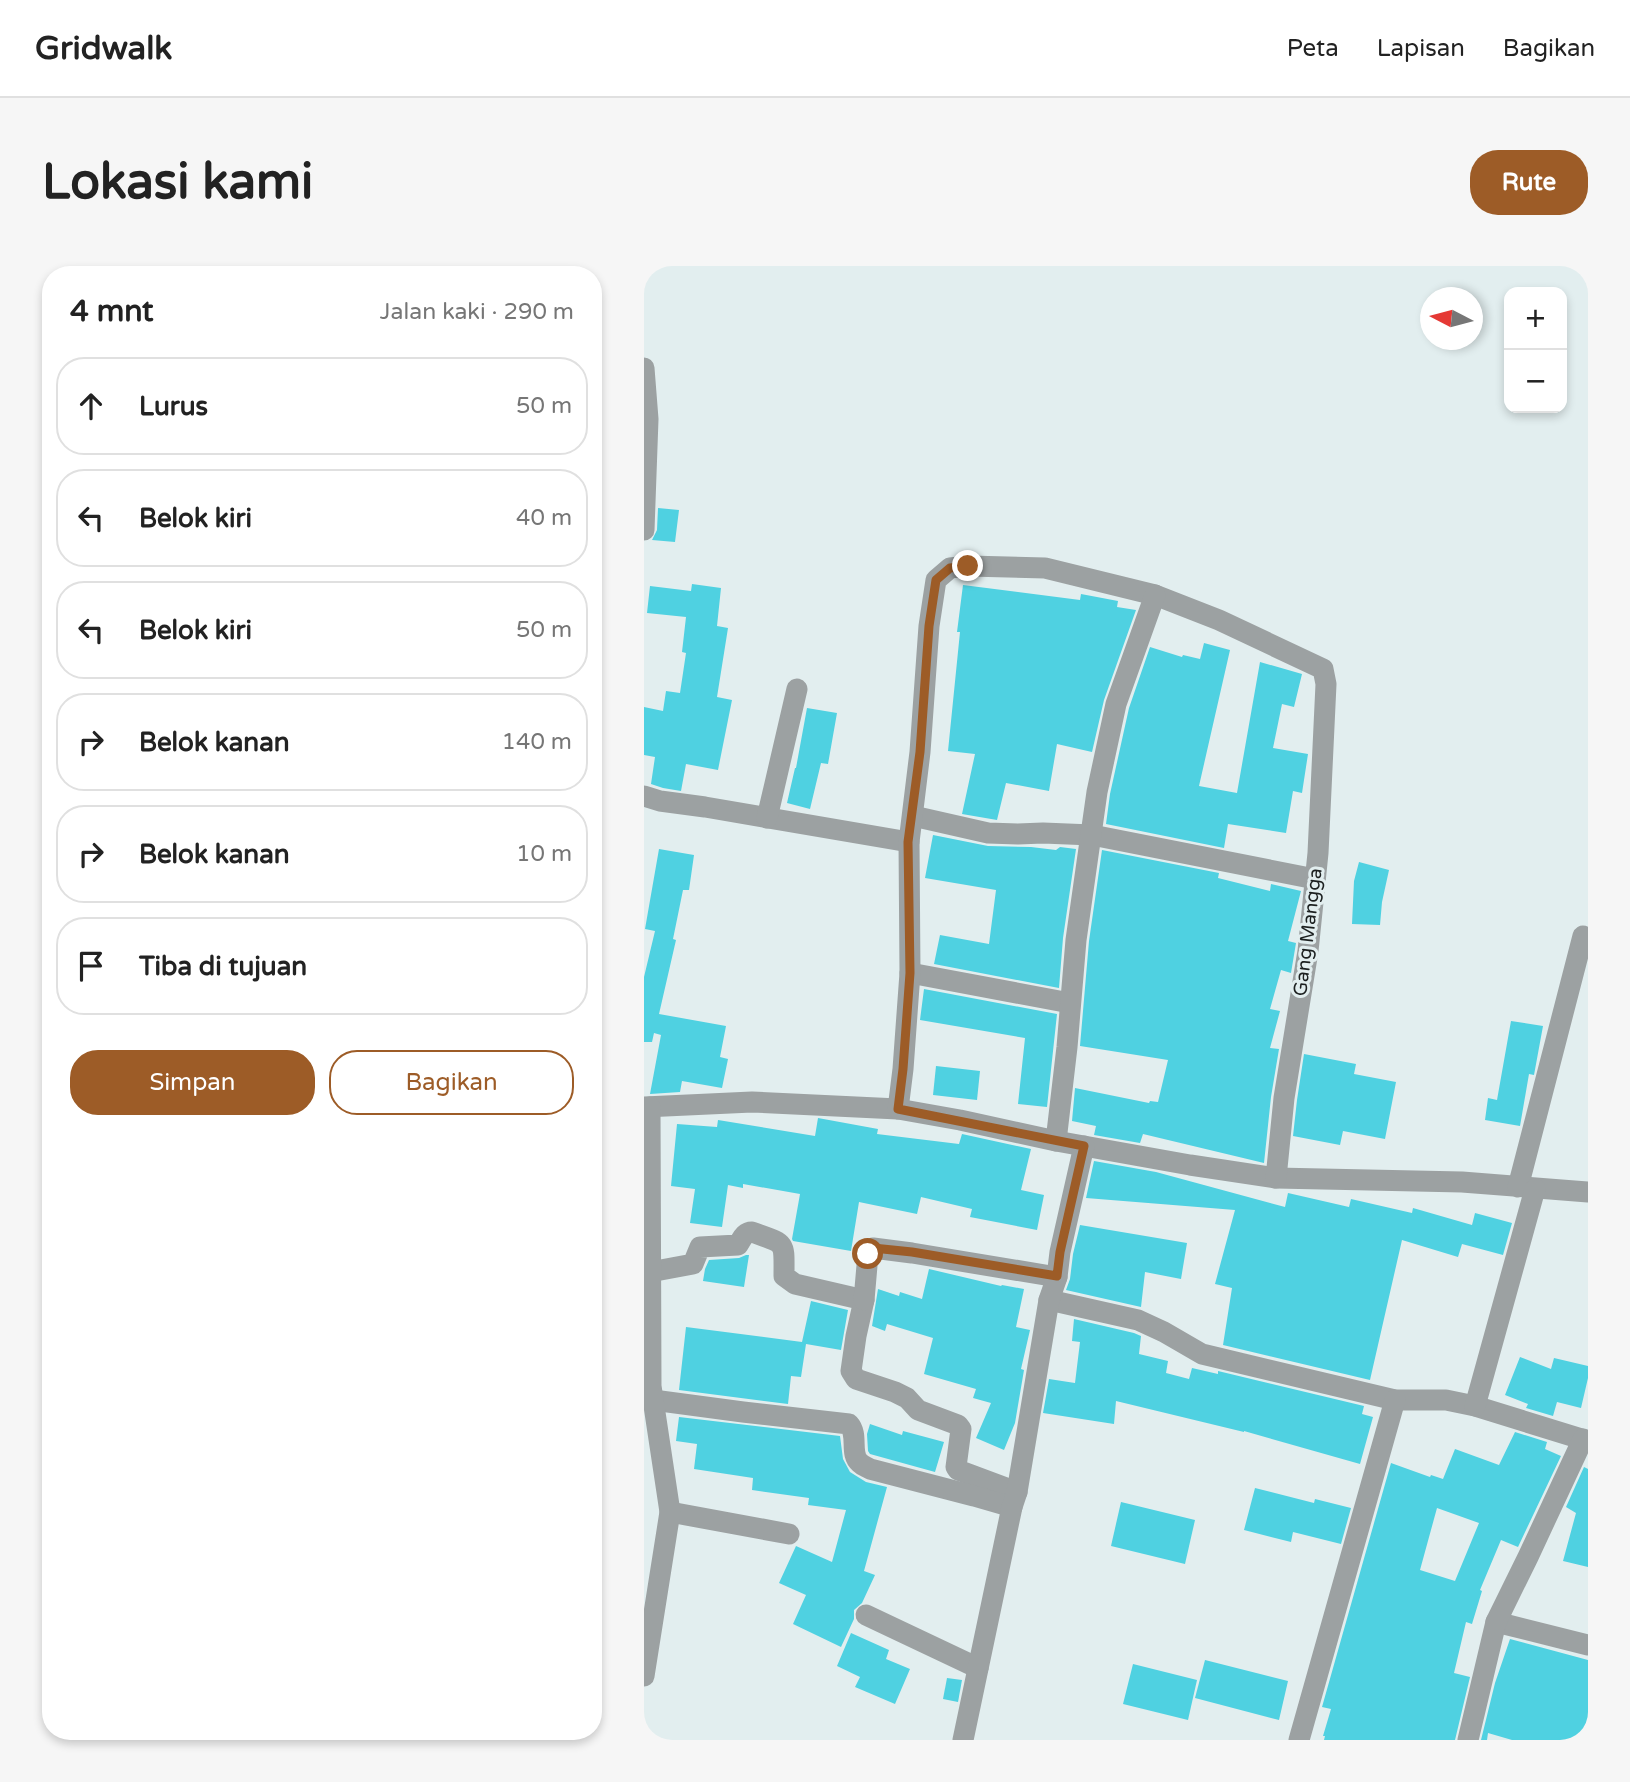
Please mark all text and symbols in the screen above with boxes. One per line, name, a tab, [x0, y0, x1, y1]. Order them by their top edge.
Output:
text: Gridwalk	[35, 29, 172, 68]
text: Peta	[1287, 34, 1339, 63]
text: Lapisan	[1377, 34, 1465, 63]
text: Bagikan	[1503, 34, 1595, 63]
button: Rute	[1470, 150, 1588, 215]
text: Lokasi kami	[42, 153, 313, 212]
north arrow	[1420, 287, 1483, 350]
map controls	[1504, 287, 1567, 413]
button: +	[1504, 287, 1567, 350]
text: 4 mnt	[70, 293, 154, 330]
text: Jalan kaki · 290 m	[380, 298, 574, 326]
button: −	[1504, 350, 1567, 413]
icon: ahead	[72, 387, 110, 425]
text: Lurus	[139, 391, 208, 422]
text: 50 m	[516, 392, 572, 420]
icon: left	[72, 499, 110, 537]
text: Belok kiri	[139, 503, 252, 534]
text: 40 m	[516, 504, 572, 532]
route end	[952, 550, 983, 581]
icon: left	[72, 611, 110, 649]
text: Belok kiri	[139, 615, 252, 646]
text: 50 m	[516, 616, 572, 644]
icon: right	[72, 723, 110, 761]
text: Belok kanan	[139, 727, 290, 758]
text: 140 m	[502, 728, 572, 756]
icon: right	[72, 835, 110, 873]
text: Belok kanan	[139, 839, 290, 870]
text: 10 m	[516, 840, 572, 868]
street label: Gang Mangga	[1289, 867, 1327, 997]
icon: arrive	[72, 947, 110, 985]
text: Tiba di tujuan	[139, 951, 307, 982]
button: Simpan	[70, 1050, 315, 1115]
button: Bagikan	[329, 1050, 574, 1115]
route start	[852, 1238, 883, 1269]

